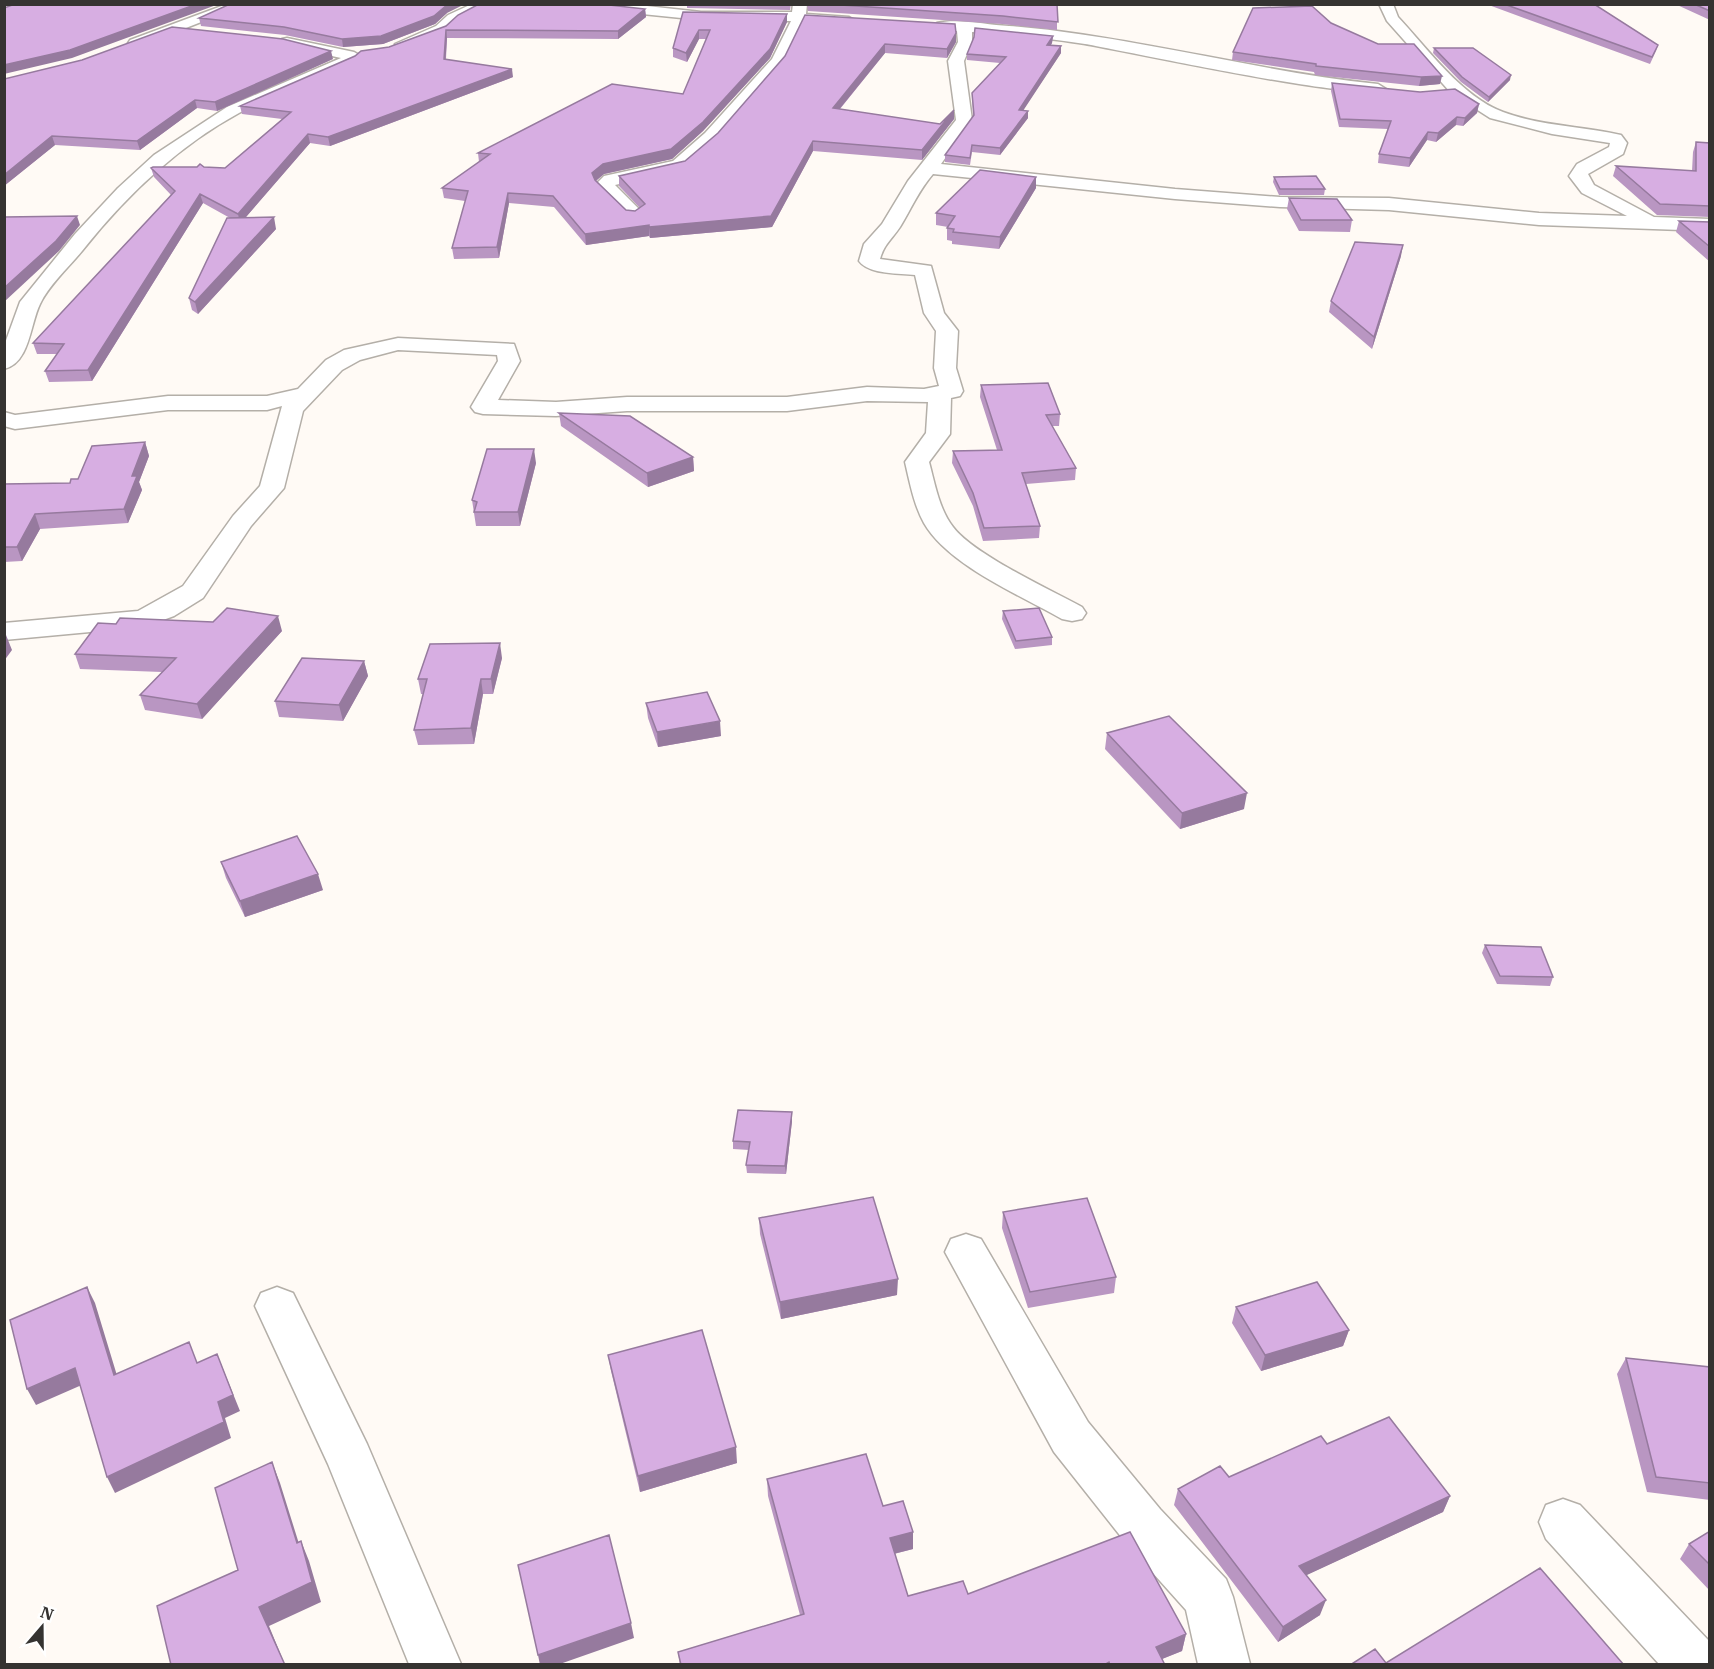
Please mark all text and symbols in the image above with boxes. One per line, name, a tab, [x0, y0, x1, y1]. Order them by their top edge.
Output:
north arrow	[12, 1597, 72, 1657]
text: N	[38, 1601, 56, 1624]

